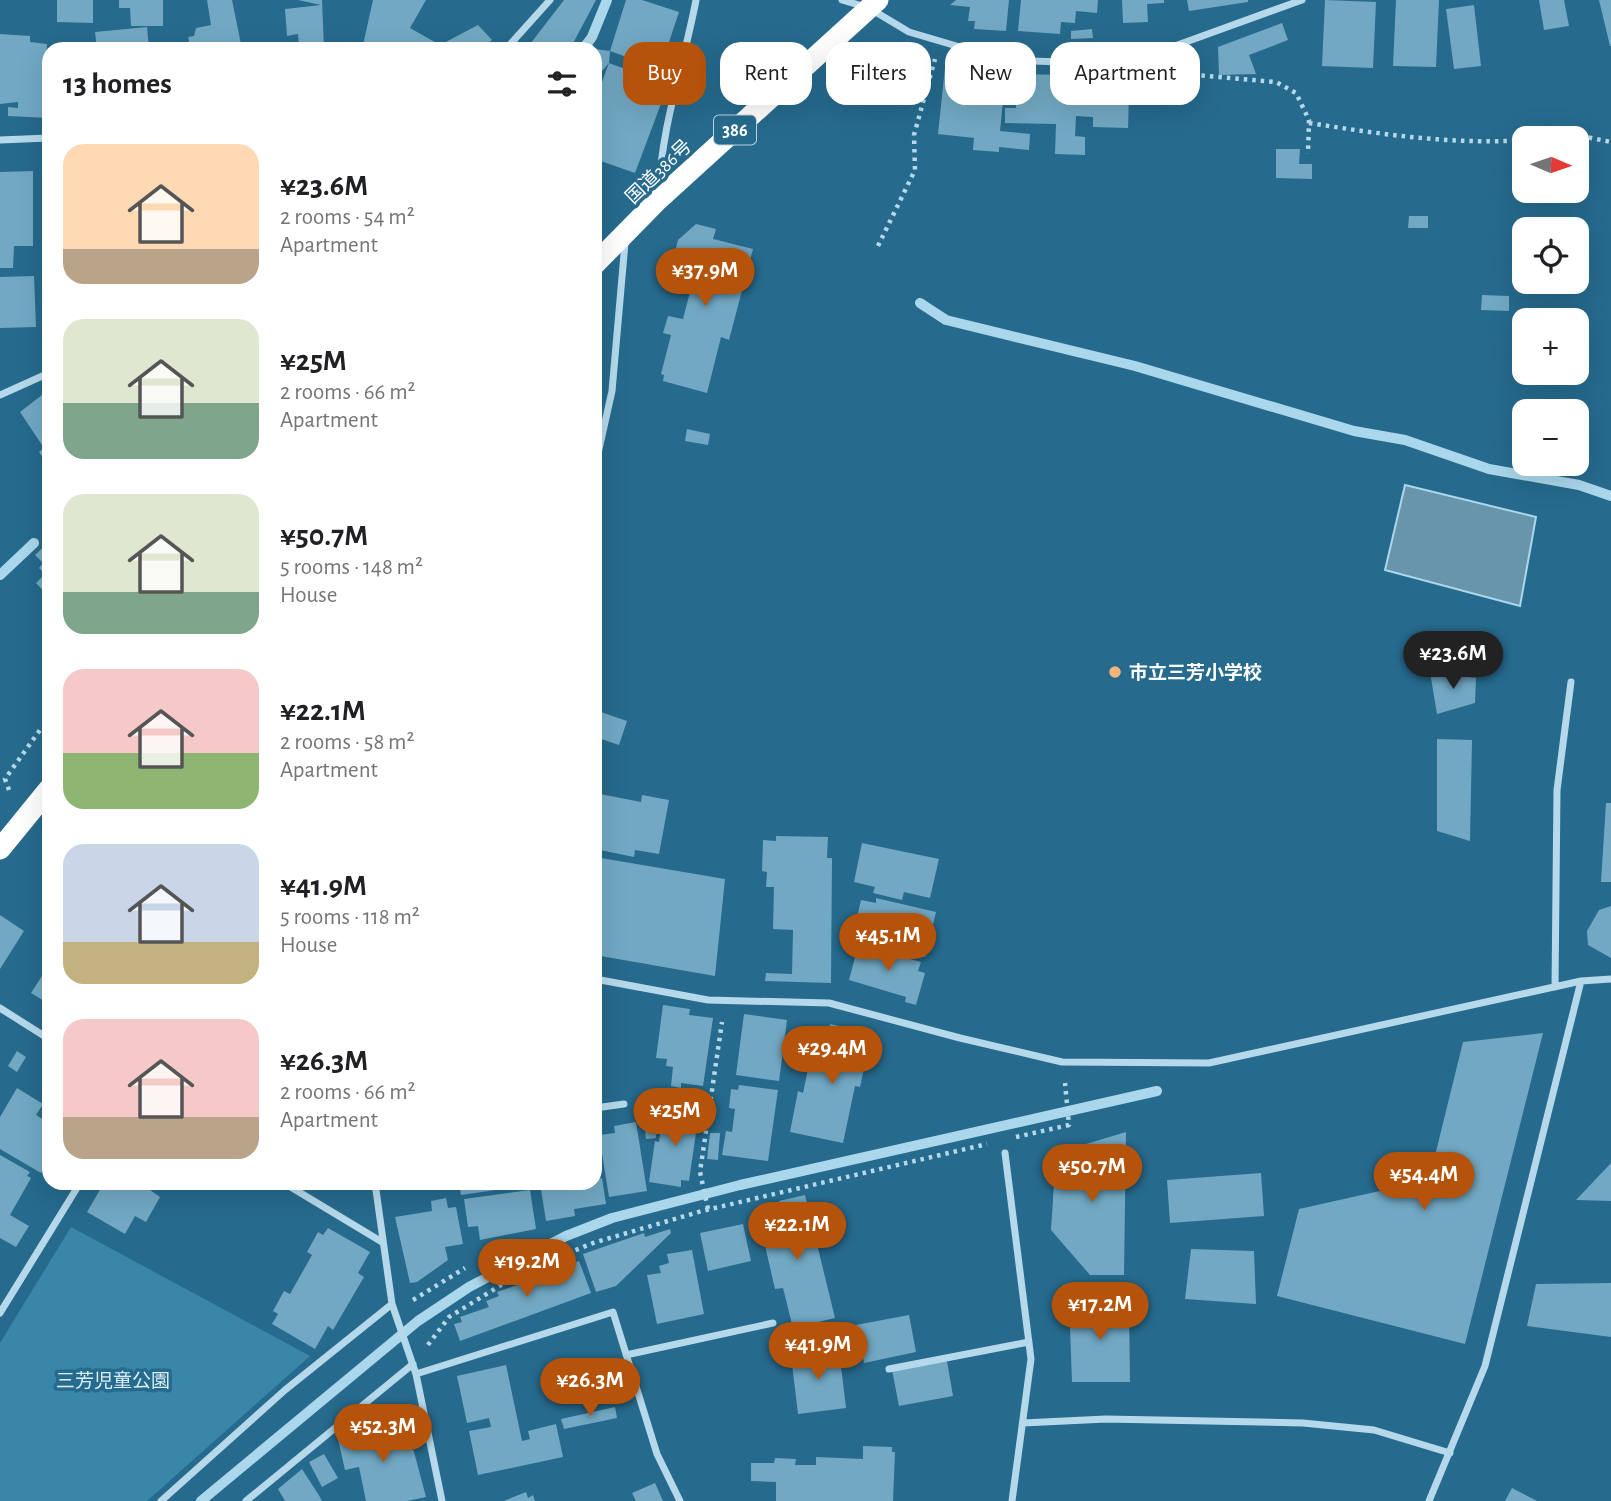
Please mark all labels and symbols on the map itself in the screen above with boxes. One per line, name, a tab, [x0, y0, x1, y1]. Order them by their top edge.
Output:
road number: 386	[714, 116, 756, 145]
north arrow	[1512, 126, 1589, 203]
street label: 国道386号	[622, 136, 695, 208]
pin: ¥37.9M	[648, 248, 762, 308]
pin: ¥23.6M	[1396, 632, 1510, 691]
place label: 市立三芳小学校	[1129, 662, 1262, 683]
marker: 市立三芳小学校	[1107, 664, 1123, 680]
pin: ¥45.1M	[831, 914, 945, 973]
pin: ¥29.4M	[775, 1026, 889, 1086]
pin: ¥25M	[634, 1088, 716, 1148]
pin: ¥50.7M	[1035, 1144, 1149, 1204]
pin: ¥54.4M	[1367, 1152, 1481, 1212]
pin: ¥22.1M	[740, 1202, 854, 1262]
pin: ¥19.2M	[470, 1240, 584, 1299]
pin: ¥17.2M	[1043, 1282, 1157, 1342]
pin: ¥41.9M	[761, 1322, 875, 1382]
pin: ¥26.3M	[533, 1358, 647, 1418]
park label: 三芳児童公園	[56, 1370, 170, 1391]
pin: ¥52.3M	[326, 1404, 440, 1464]

